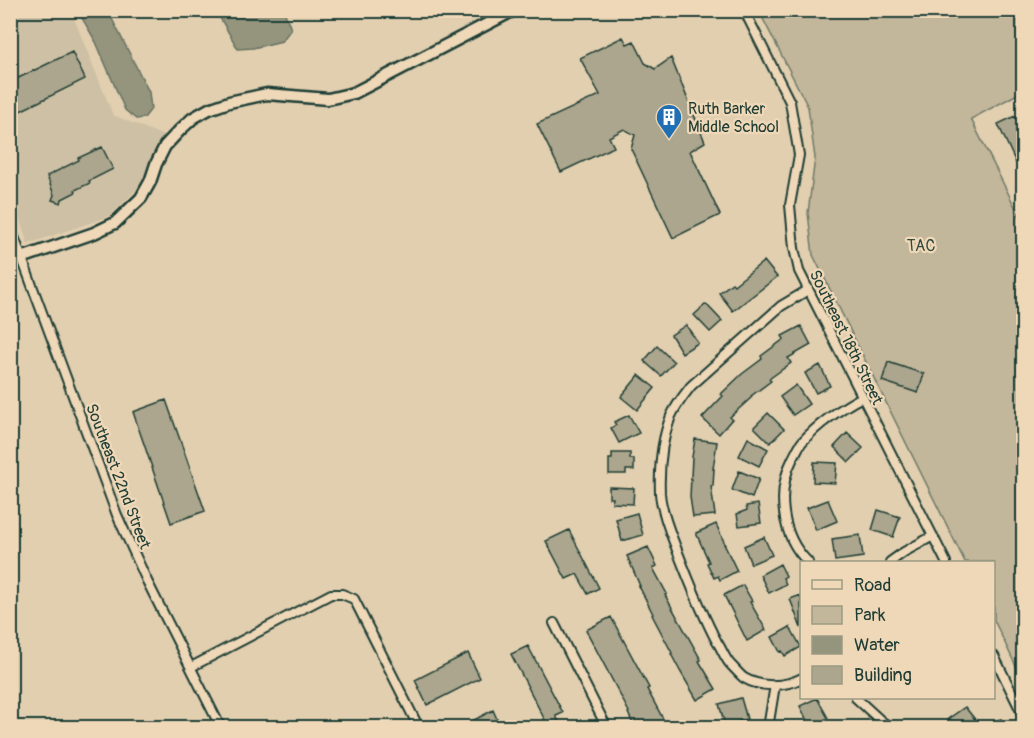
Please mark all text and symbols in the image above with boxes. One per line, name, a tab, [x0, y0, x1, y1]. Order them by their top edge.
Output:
place label: Ruth Barker Middle School	[688, 99, 779, 137]
building icon: Ruth Barker Middle School	[654, 102, 684, 140]
park label: TAC	[907, 236, 935, 256]
street label: Southeast 18th Street	[805, 267, 888, 409]
street label: Southeast 22nd Street	[81, 401, 155, 552]
legend	[800, 561, 995, 699]
text: Road	[854, 574, 891, 597]
text: Park	[854, 604, 886, 627]
text: Water	[854, 634, 900, 657]
text: Building	[854, 664, 912, 687]

